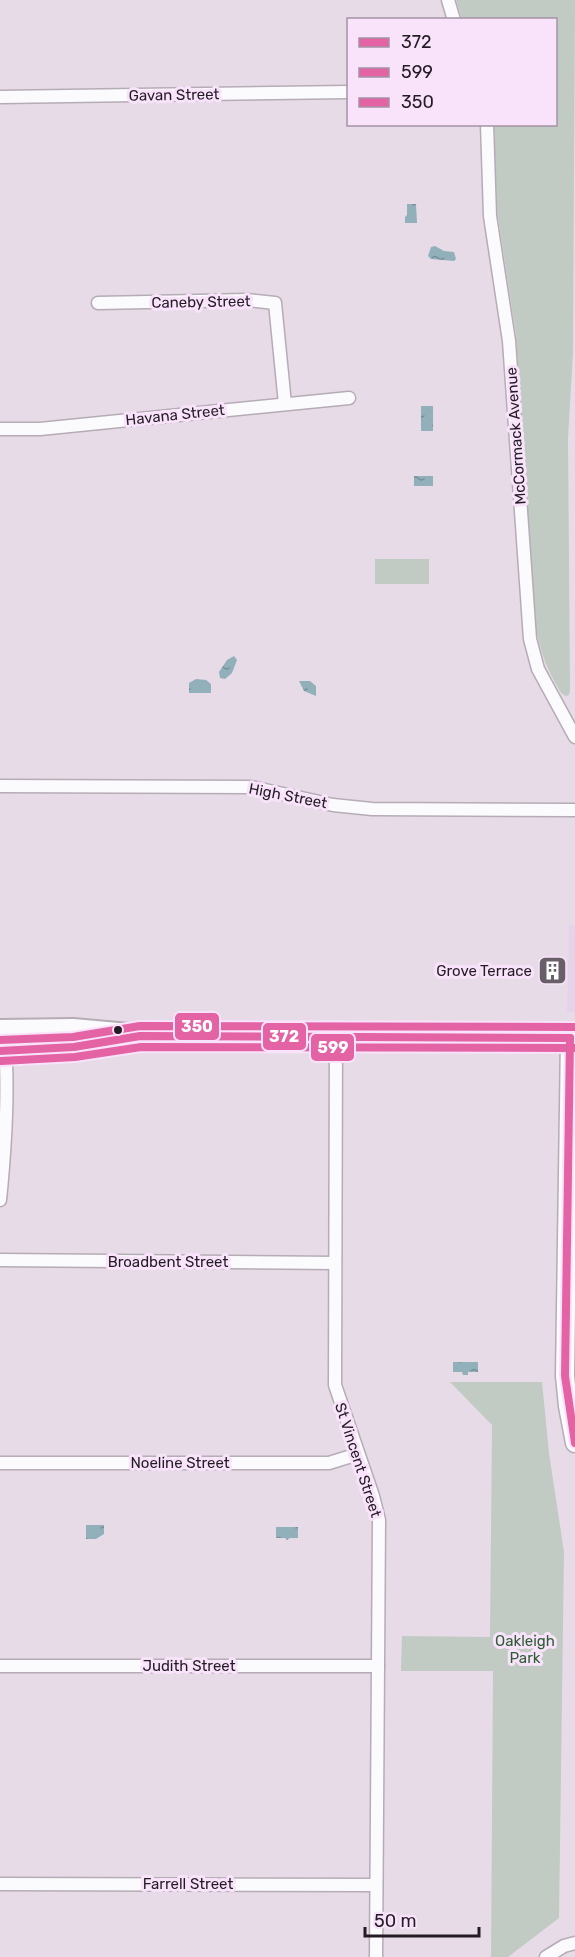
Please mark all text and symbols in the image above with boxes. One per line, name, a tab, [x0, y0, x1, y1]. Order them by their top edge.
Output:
legend	[347, 18, 557, 126]
text: 372	[401, 31, 432, 53]
text: 599	[401, 61, 433, 83]
street label: Gavan Street	[128, 85, 220, 105]
text: 350	[401, 91, 434, 113]
street label: Caneby Street	[151, 292, 251, 312]
street label: McCormack Avenue	[502, 367, 530, 505]
street label: Havana Street	[125, 401, 226, 429]
street label: High Street	[247, 780, 329, 812]
building icon: Grove Terrace	[537, 955, 569, 987]
place label: Grove Terrace	[436, 962, 532, 980]
line badge: 350	[174, 1012, 220, 1041]
text: 350	[181, 1017, 213, 1036]
line badge: 372	[262, 1022, 307, 1051]
unlabelled marker	[112, 1024, 124, 1036]
text: 372	[269, 1027, 299, 1046]
line badge: 599	[310, 1033, 355, 1062]
text: 599	[318, 1038, 348, 1057]
street label: Broadbent Street	[108, 1253, 228, 1271]
street label: St Vincent Street	[331, 1400, 385, 1520]
street label: Noeline Street	[130, 1454, 230, 1472]
park label: Oakleigh Park	[495, 1632, 555, 1667]
street label: Judith Street	[142, 1657, 236, 1675]
street label: Farrell Street	[143, 1875, 233, 1893]
scale bar	[365, 1900, 479, 1938]
text: 50 m	[374, 1910, 417, 1932]

